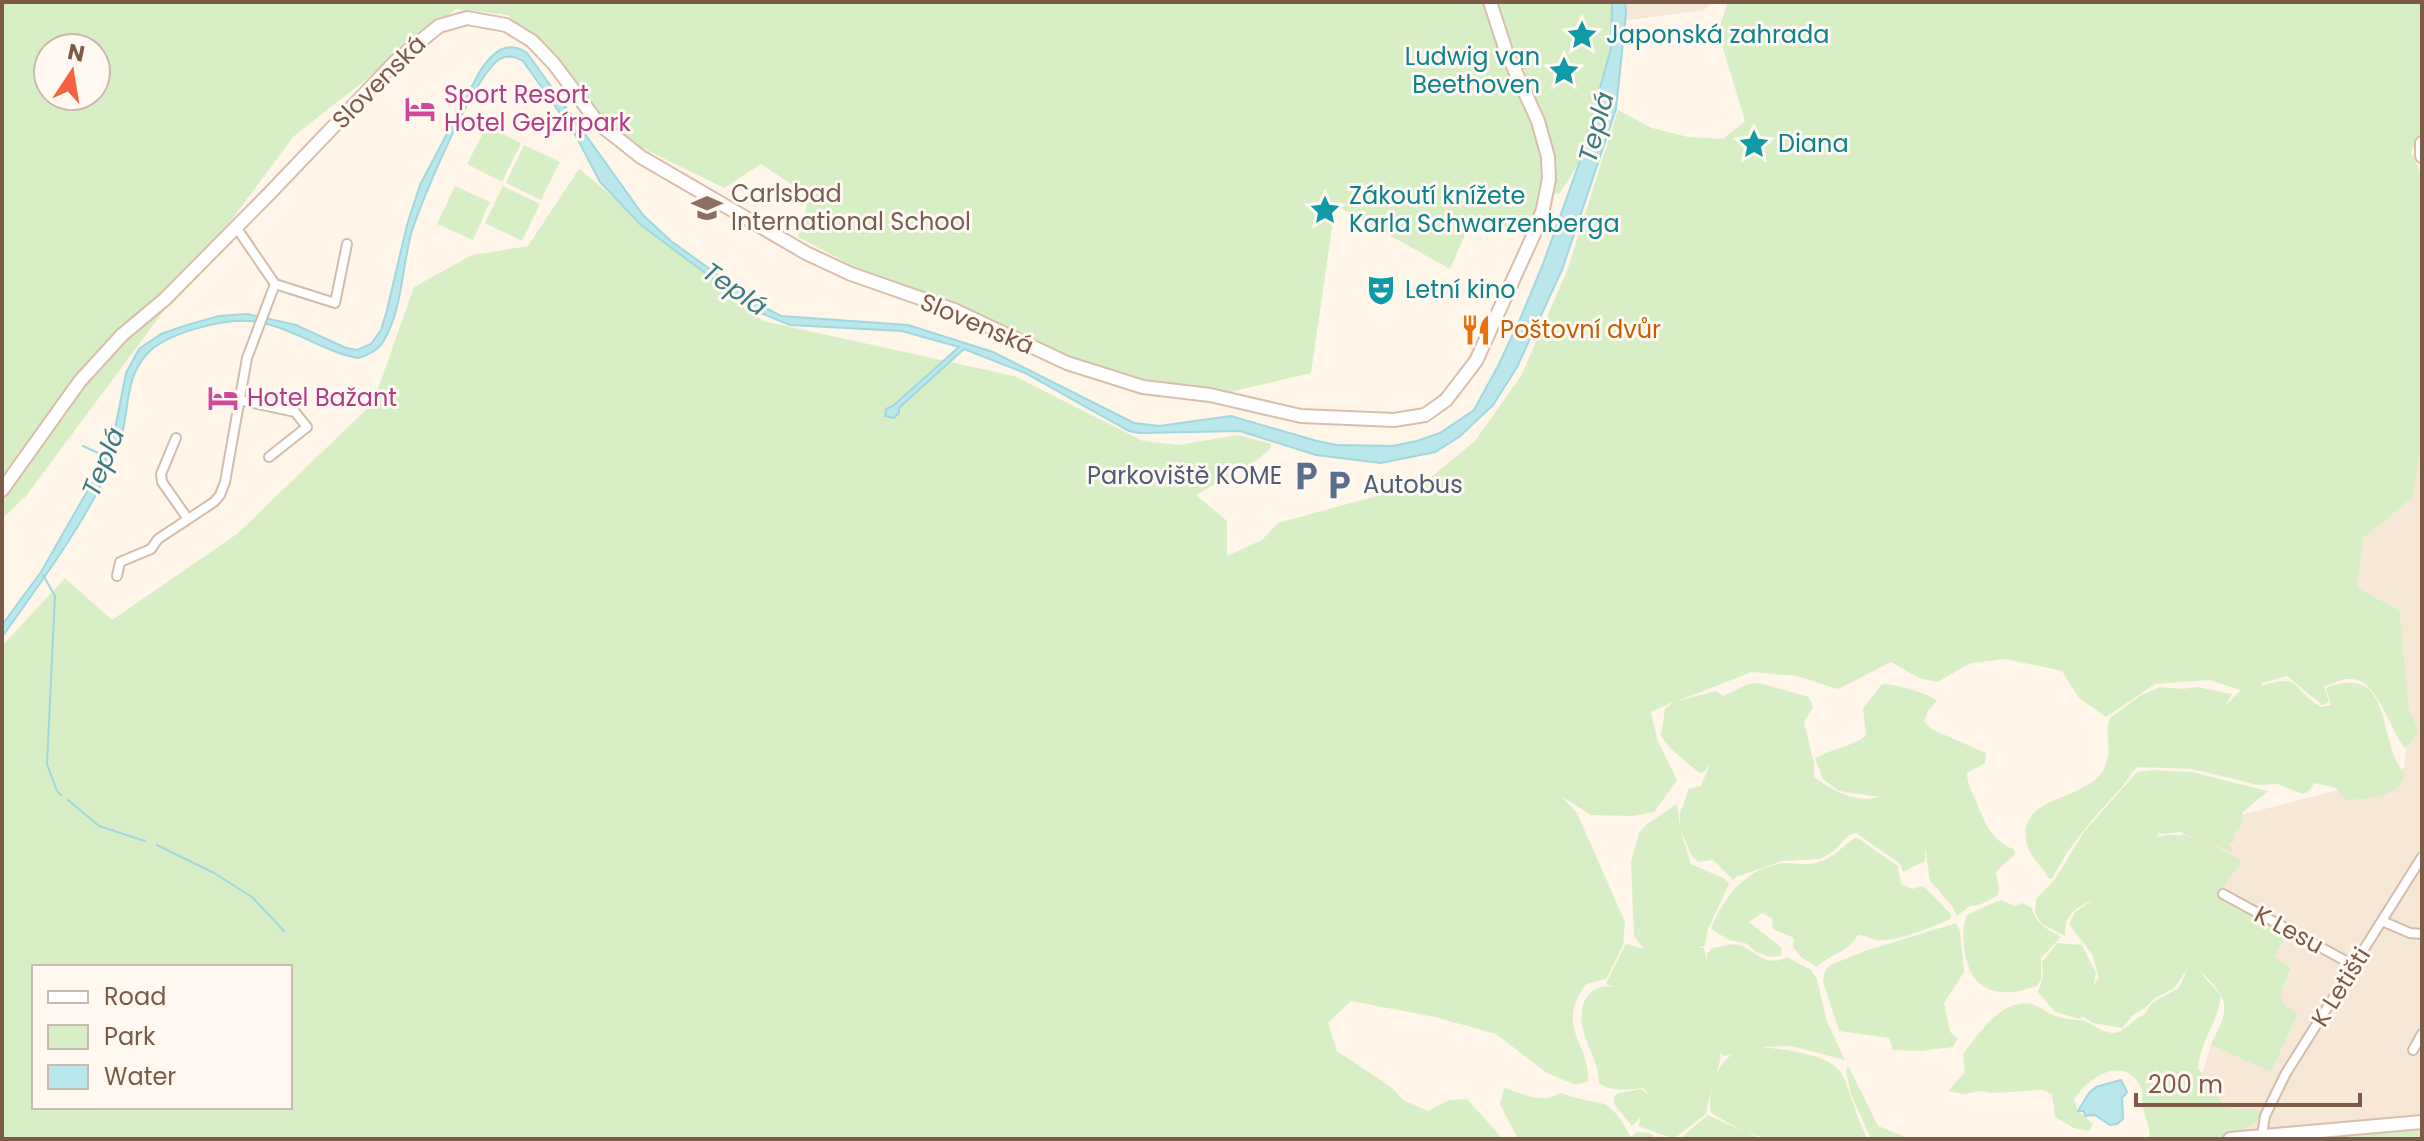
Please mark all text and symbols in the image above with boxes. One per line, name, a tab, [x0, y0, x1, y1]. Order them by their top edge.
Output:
place icon: Japonská zahrada	[1565, 18, 1599, 52]
place label: Japonská zahrada	[1606, 18, 1830, 51]
street label: Slovenská	[324, 27, 433, 136]
north arrow	[32, 32, 112, 112]
text: N	[65, 36, 87, 70]
place label: Ludwig van Beethoven	[1405, 40, 1540, 101]
place icon: Ludwig van Beethoven	[1547, 54, 1581, 88]
place label: Sport Resort Hotel Gejzírpark	[444, 78, 632, 139]
water label: Teplá	[1569, 88, 1623, 166]
hotel icon: Sport Resort Hotel Gejzírpark	[403, 92, 437, 126]
place icon: Diana	[1737, 127, 1771, 161]
place label: Diana	[1778, 127, 1849, 160]
place label: Carlsbad International School	[731, 177, 971, 238]
place label: Zákoutí knížete Karla Schwarzenberga	[1349, 179, 1620, 240]
school or university icon: Carlsbad International School	[690, 191, 724, 225]
place icon: Zákoutí knížete Karla Schwarzenberga	[1308, 193, 1342, 227]
water label: Teplá	[695, 254, 775, 324]
theatre icon: Letní kino	[1364, 273, 1398, 307]
place label: Letní kino	[1405, 273, 1516, 306]
street label: Slovenská	[915, 285, 1039, 362]
restaurant icon: Poštovní dvůr	[1459, 313, 1493, 347]
place label: Poštovní dvůr	[1500, 313, 1661, 346]
hotel icon: Hotel Bažant	[206, 381, 240, 415]
place label: Hotel Bažant	[247, 381, 397, 414]
water label: Teplá	[73, 422, 133, 502]
place label: Parkoviště KOME	[1087, 459, 1282, 492]
parking icon: Parkoviště KOME	[1289, 459, 1323, 493]
parking icon: Autobus	[1322, 468, 1356, 502]
place label: Autobus	[1363, 468, 1463, 501]
street label: K Lesu	[2249, 898, 2330, 961]
street label: K Letišti	[2303, 941, 2378, 1033]
legend	[32, 965, 292, 1109]
text: Road	[104, 980, 166, 1013]
text: Park	[104, 1020, 156, 1053]
scale bar	[2136, 1057, 2360, 1107]
text: Water	[104, 1060, 176, 1093]
text: 200 m	[2148, 1068, 2223, 1101]

